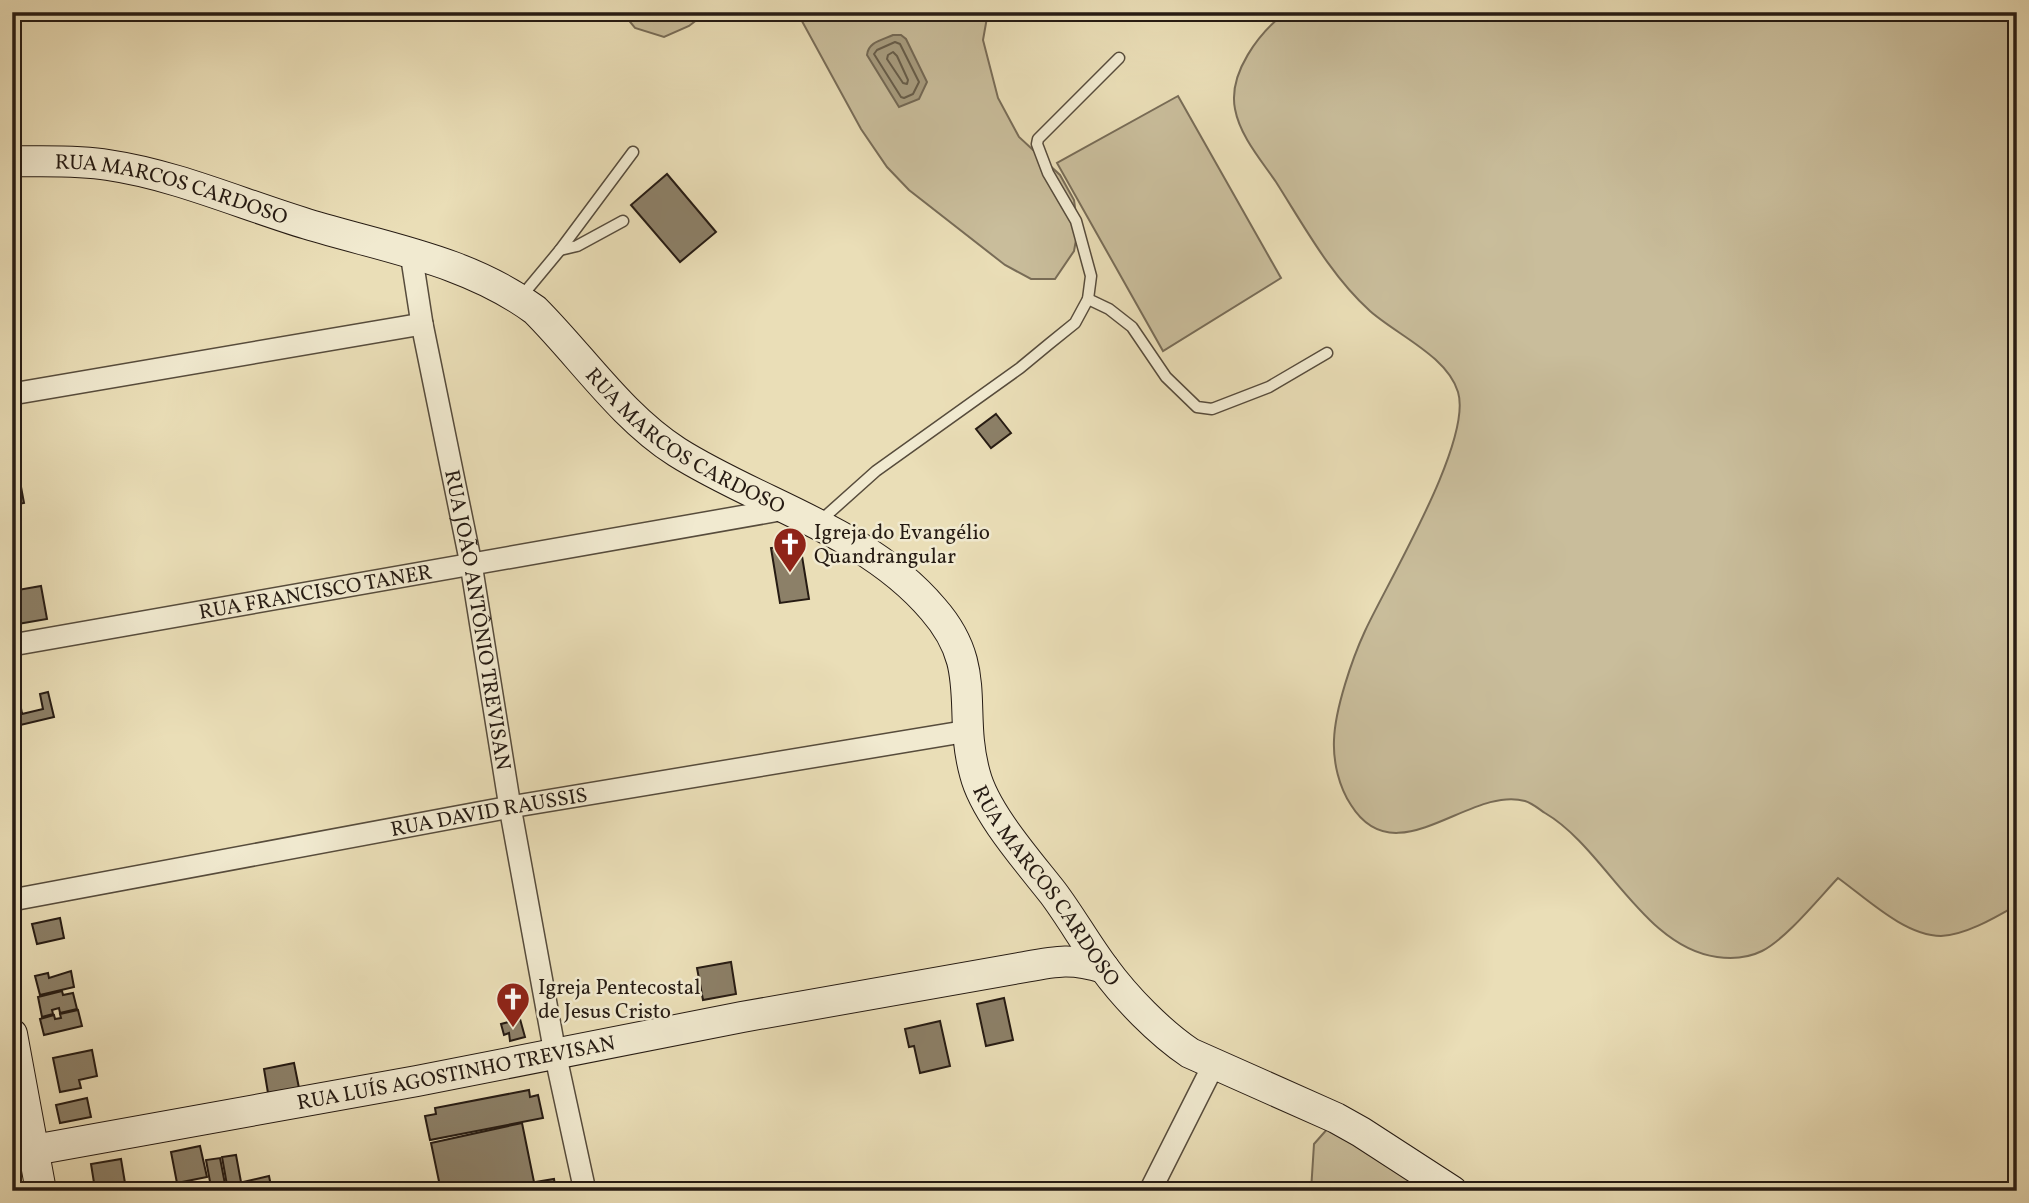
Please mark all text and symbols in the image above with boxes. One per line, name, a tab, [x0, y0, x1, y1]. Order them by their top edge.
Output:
street label: RUA MARCOS CARDOSO	[55, 148, 291, 233]
street label: RUA MARCOS CARDOSO	[578, 362, 789, 522]
street label: RUA JOÃO ANTÔNIO TREVISAN	[436, 467, 517, 772]
place label: Igreja do Evangélio Quandrangular	[814, 519, 990, 572]
church icon: Igreja do Evangélio Quandrangular	[771, 525, 809, 574]
street label: RUA FRANCISCO TANER	[197, 558, 435, 628]
street label: RUA DAVID RAUSSIS	[388, 781, 590, 845]
street label: RUA MARCOS CARDOSO	[964, 781, 1126, 993]
place label: Igreja Pentecostal de Jesus Cristo	[538, 974, 701, 1027]
church icon: Igreja Pentecostal de Jesus Cristo	[494, 980, 532, 1029]
street label: RUA LUÍS AGOSTINHO TREVISAN	[295, 1029, 618, 1118]

